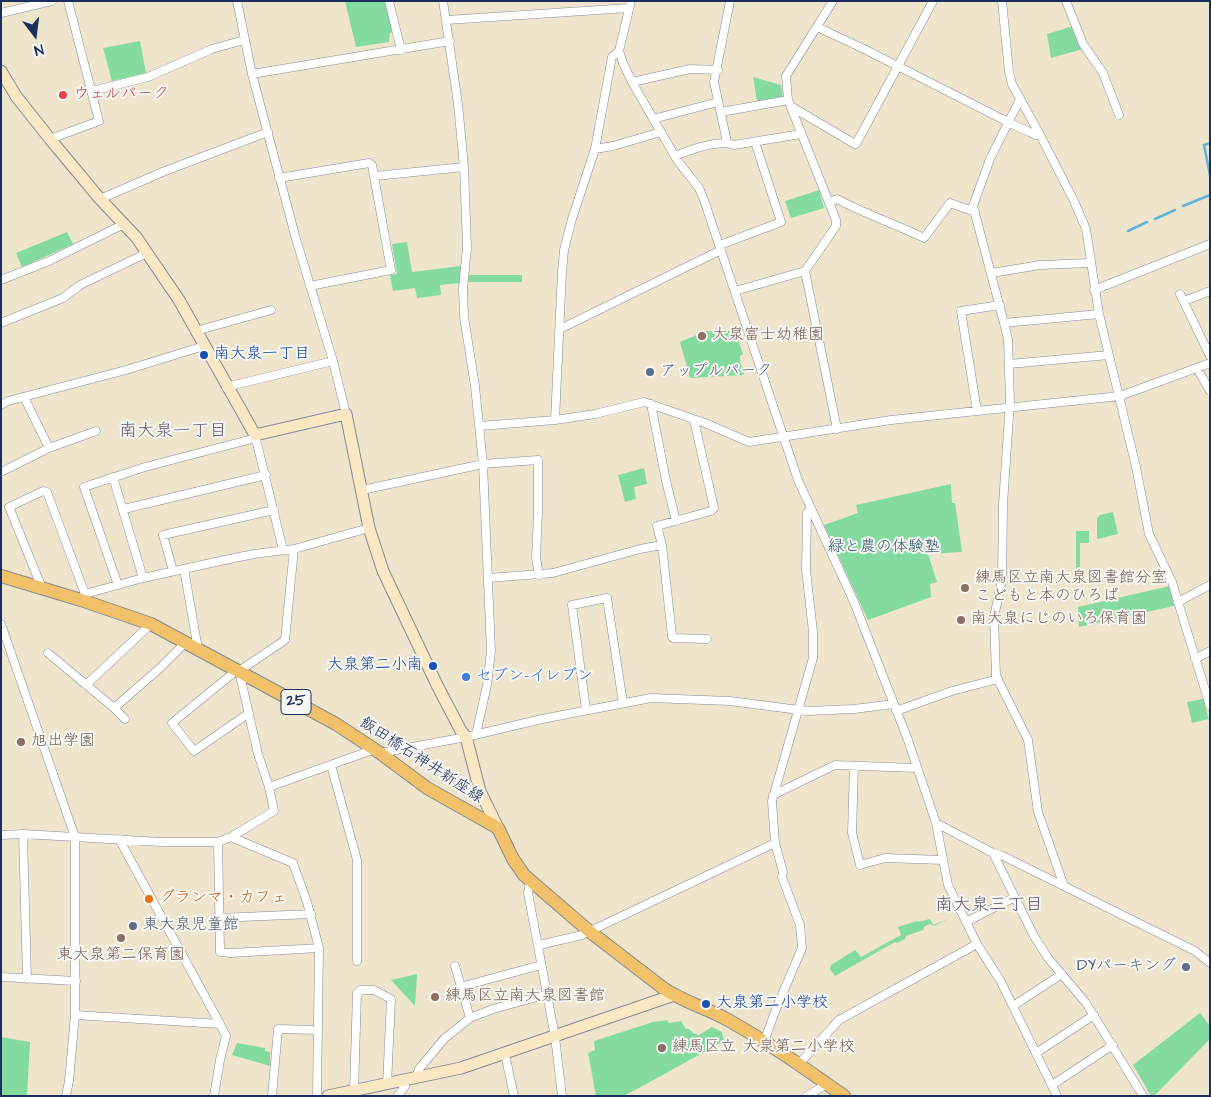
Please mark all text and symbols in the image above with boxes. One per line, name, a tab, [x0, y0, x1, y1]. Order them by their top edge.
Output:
north arrow	[10, 10, 60, 60]
text: N	[32, 39, 46, 60]
place label: ウェルパーク	[73, 85, 169, 105]
marker: ウェルパーク	[57, 89, 69, 101]
place label: 大泉富士幼稚園	[712, 326, 824, 346]
marker: 大泉富士幼稚園	[696, 330, 708, 342]
place label: 南大泉一丁目	[214, 345, 310, 365]
marker: 南大泉一丁目	[198, 349, 210, 361]
place label: アップルパーク	[660, 362, 772, 382]
marker: アップルパーク	[644, 366, 656, 378]
district label: 南大泉一丁目	[119, 421, 227, 443]
park label: 緑と農の体験塾	[828, 538, 940, 558]
place label: 練馬区立南大泉図書館分室 こどもと本のひろば	[975, 569, 1167, 607]
marker: 練馬区立南大泉図書館分室 こどもと本のひろば	[959, 582, 971, 594]
place label: 南大泉にじのいろ保育園	[971, 610, 1147, 630]
marker: 南大泉にじのいろ保育園	[955, 614, 967, 626]
place label: 大泉第二小南	[327, 656, 423, 676]
marker: 大泉第二小南	[427, 660, 439, 672]
place label: セブン-イレブン	[476, 667, 593, 687]
marker: セブン-イレブン	[460, 671, 472, 683]
road number: 25	[281, 690, 311, 714]
street label: 飯田橋石神井新座線	[355, 714, 487, 808]
place label: 旭出学園	[31, 732, 95, 752]
marker: 旭出学園	[15, 736, 27, 748]
place label: グランマ・カフェ	[159, 889, 287, 909]
marker: グランマ・カフェ	[143, 893, 155, 905]
district label: 南大泉三丁目	[935, 895, 1043, 917]
place label: 東大泉児童館	[143, 916, 239, 936]
marker: 東大泉児童館	[127, 920, 139, 932]
marker: 東大泉第二保育園	[115, 932, 127, 944]
place label: 東大泉第二保育園	[57, 946, 185, 966]
place label: DYパーキング	[1077, 957, 1176, 977]
marker: DYパーキング	[1180, 961, 1192, 973]
place label: 練馬区立南大泉図書館	[445, 987, 605, 1007]
marker: 練馬区立南大泉図書館	[429, 991, 441, 1003]
place label: 大泉第二小学校	[716, 994, 828, 1014]
marker: 大泉第二小学校	[700, 998, 712, 1010]
place label: 練馬区立 大泉第二小学校	[672, 1038, 854, 1058]
marker: 練馬区立 大泉第二小学校	[656, 1042, 668, 1054]

